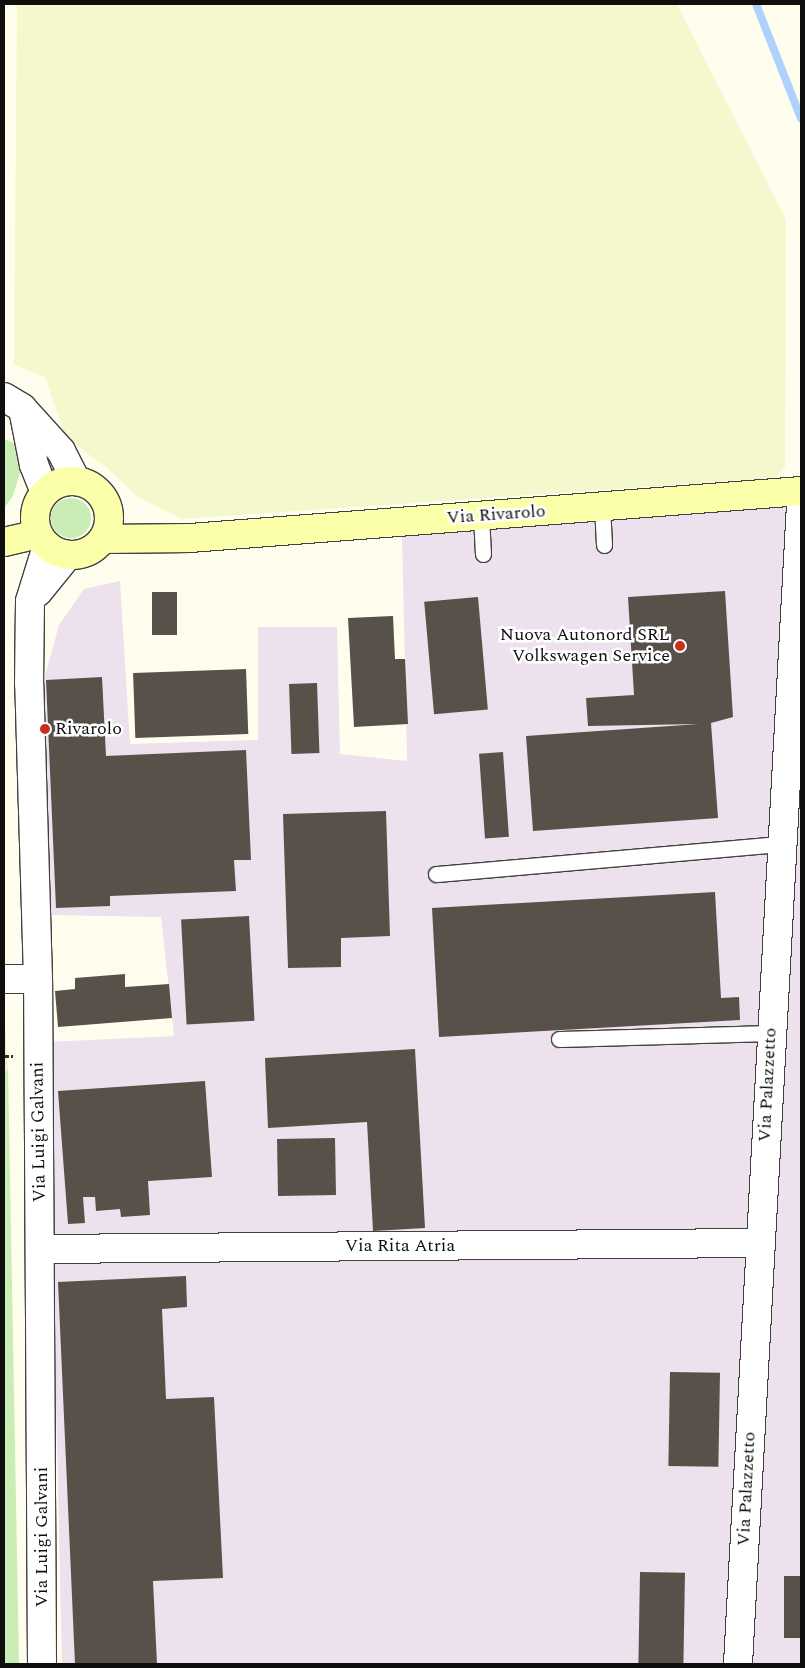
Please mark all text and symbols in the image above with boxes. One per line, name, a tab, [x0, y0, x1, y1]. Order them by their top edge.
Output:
street label: Via Rivarolo	[446, 501, 546, 529]
place label: Nuova Autonord SRL Volkswagen Service	[500, 625, 670, 668]
marker: Nuova Autonord SRL Volkswagen Service	[674, 640, 686, 652]
place label: Rivarolo	[55, 718, 122, 740]
marker: Rivarolo	[39, 723, 51, 735]
street label: Via Palazzetto	[754, 1027, 782, 1143]
street label: Via Luigi Galvani	[27, 1062, 51, 1202]
street label: Via Rita Atria	[345, 1235, 455, 1257]
street label: Via Palazzetto	[733, 1431, 761, 1547]
street label: Via Luigi Galvani	[31, 1467, 53, 1607]

